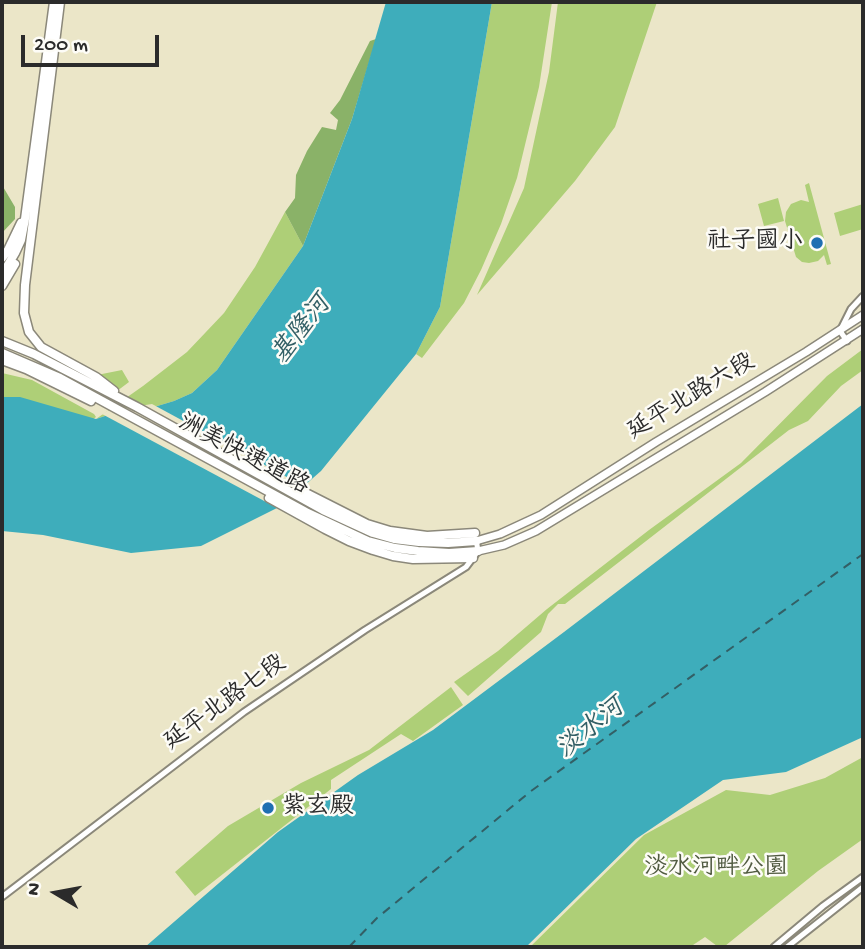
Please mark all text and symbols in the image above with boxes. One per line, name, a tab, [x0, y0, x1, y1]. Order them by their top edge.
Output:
scale bar	[24, 21, 163, 65]
text: 200 m	[34, 34, 88, 59]
place label: 社子國小	[707, 229, 803, 257]
marker: 社子國小	[809, 235, 825, 251]
water label: 基隆河	[267, 291, 339, 371]
street label: 延平北路六段	[623, 349, 761, 447]
street label: 洲美快速道路	[173, 409, 313, 503]
street label: 延平北路七段	[159, 650, 293, 758]
water label: 淡水河	[552, 693, 632, 767]
place label: 紫玄殿	[282, 794, 354, 822]
marker: 紫玄殿	[260, 800, 276, 816]
park label: 淡水河畔公園	[644, 855, 788, 883]
north arrow	[21, 858, 91, 928]
text: N	[22, 881, 47, 897]

